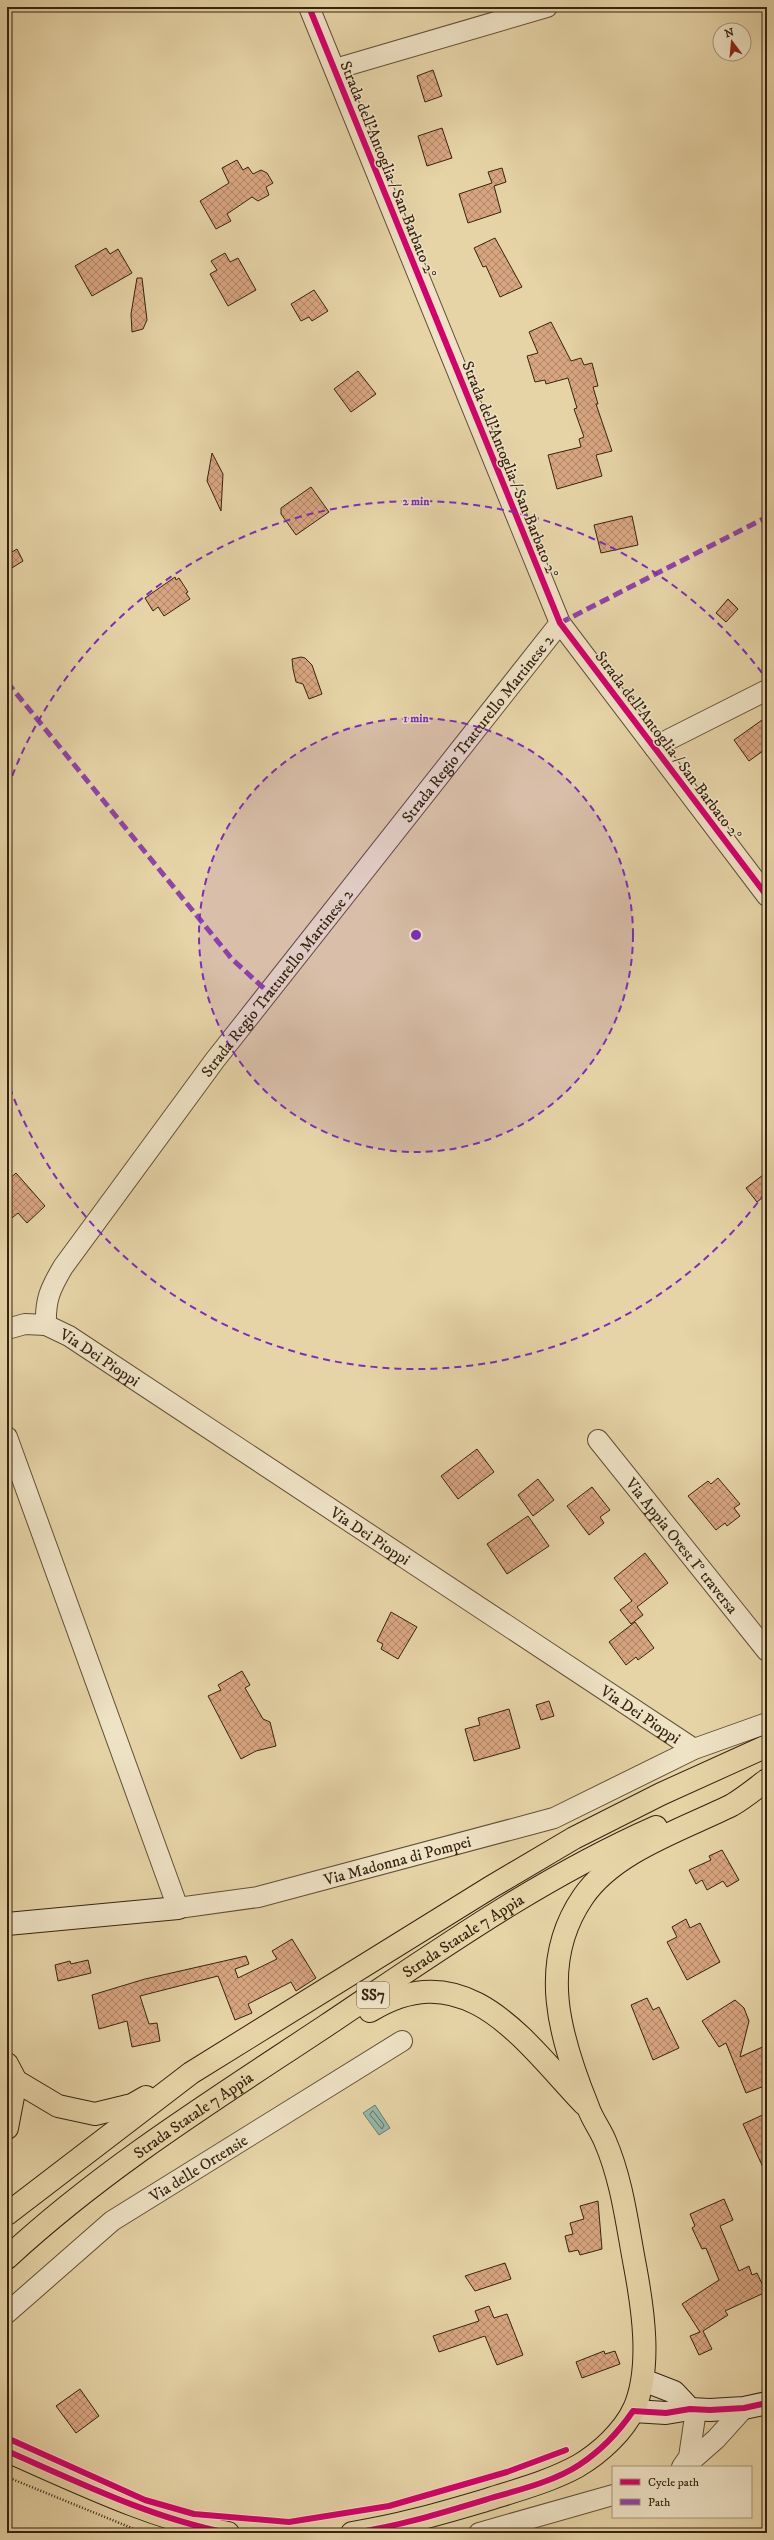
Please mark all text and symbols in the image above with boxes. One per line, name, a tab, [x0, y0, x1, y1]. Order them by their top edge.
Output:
north arrow	[712, 22, 752, 62]
text: N	[723, 25, 736, 41]
street label: Strada dell'Antoglia / San Barbato 2°	[335, 58, 441, 281]
street label: Strada dell'Antoglia / San Barbato 2°	[457, 358, 563, 581]
text: 2 min	[403, 494, 430, 509]
street label: Strada Regio Tratturello Martinese 2	[397, 630, 558, 827]
street label: Strada dell'Antoglia / San Barbato 2°	[590, 647, 746, 844]
text: 1 min	[403, 711, 429, 726]
street label: Strada Regio Tratturello Martinese 2	[197, 885, 358, 1081]
centre of rings	[409, 928, 423, 942]
street label: Via Dei Pioppi	[56, 1324, 144, 1391]
street label: Via Appia Ovest I° traversa	[620, 1473, 742, 1618]
street label: Via Dei Pioppi	[325, 1502, 414, 1570]
street label: Via Dei Pioppi	[596, 1681, 684, 1748]
street label: Via Madonna di Pompei	[321, 1832, 473, 1890]
street label: Strada Statale 7 Appia	[399, 1890, 528, 1983]
road number: SS7	[357, 1982, 389, 2008]
street label: Strada Statale 7 Appia	[130, 2067, 257, 2163]
street label: Via delle Ortensie	[145, 2130, 252, 2207]
legend	[612, 2466, 752, 2518]
text: Cycle path	[648, 2475, 700, 2490]
text: Path	[648, 2495, 671, 2510]

